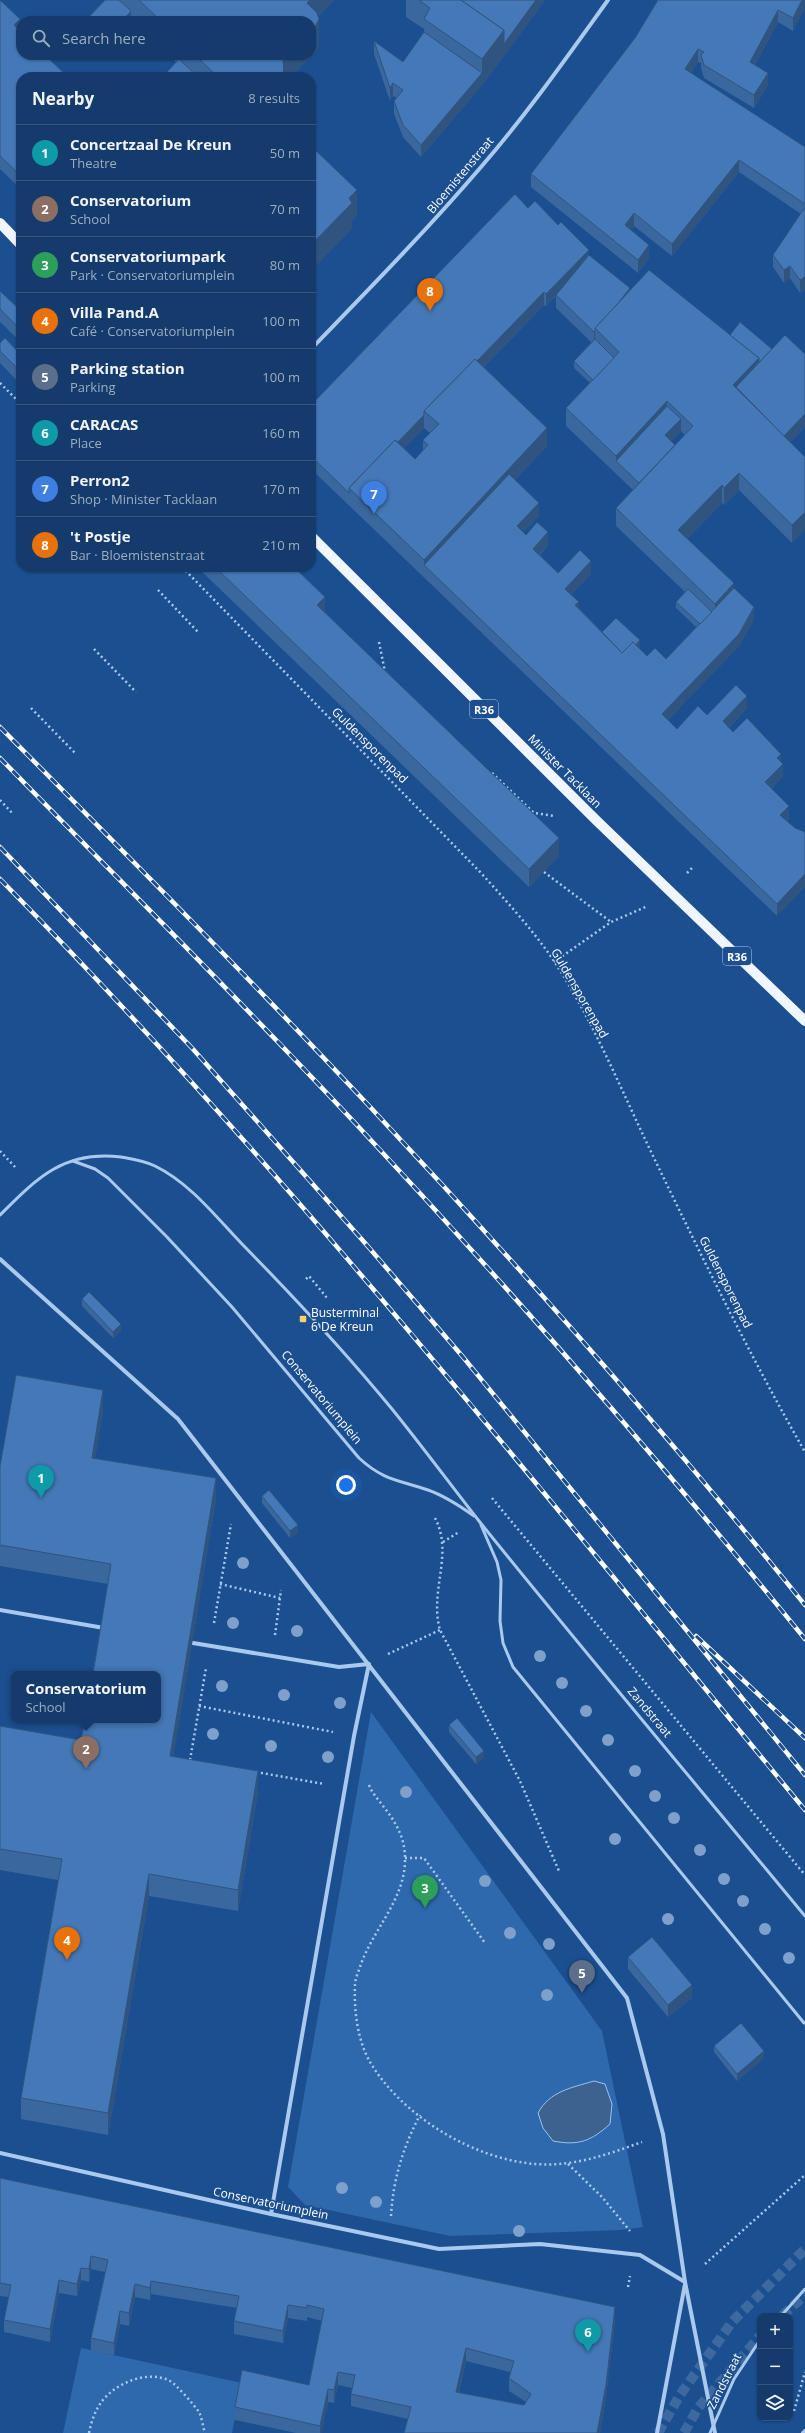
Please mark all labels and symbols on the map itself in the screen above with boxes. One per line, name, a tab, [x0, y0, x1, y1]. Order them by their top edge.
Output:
street label: Bloemistenstraat	[423, 133, 497, 217]
pin: 8	[417, 278, 443, 311]
pin: 7	[361, 481, 387, 514]
road number: R36	[470, 700, 498, 718]
street label: Guldensporenpad	[328, 703, 412, 787]
street label: Minister Tacklaan	[524, 730, 606, 812]
street label: Guldensporenpad	[547, 945, 613, 1041]
road number: R36	[723, 947, 751, 965]
street label: Guldensporenpad	[695, 1233, 757, 1331]
place label: Busterminal 6 De Kreun	[311, 1304, 379, 1335]
marker: Busterminal 6 De Kreun	[298, 1314, 308, 1324]
street label: Conservatoriumplein	[278, 1347, 366, 1447]
pin: 1	[28, 1465, 54, 1498]
your location	[336, 1475, 356, 1495]
street label: Zandstraat	[624, 1683, 676, 1741]
pin: 2	[73, 1736, 99, 1769]
pin: 3	[412, 1875, 438, 1908]
pin: 4	[54, 1927, 80, 1960]
pin: 5	[569, 1960, 595, 1993]
street label: Conservatoriumplein	[212, 2182, 330, 2224]
pin: 6	[575, 2319, 601, 2352]
street label: Zandstraat	[703, 2350, 745, 2412]

